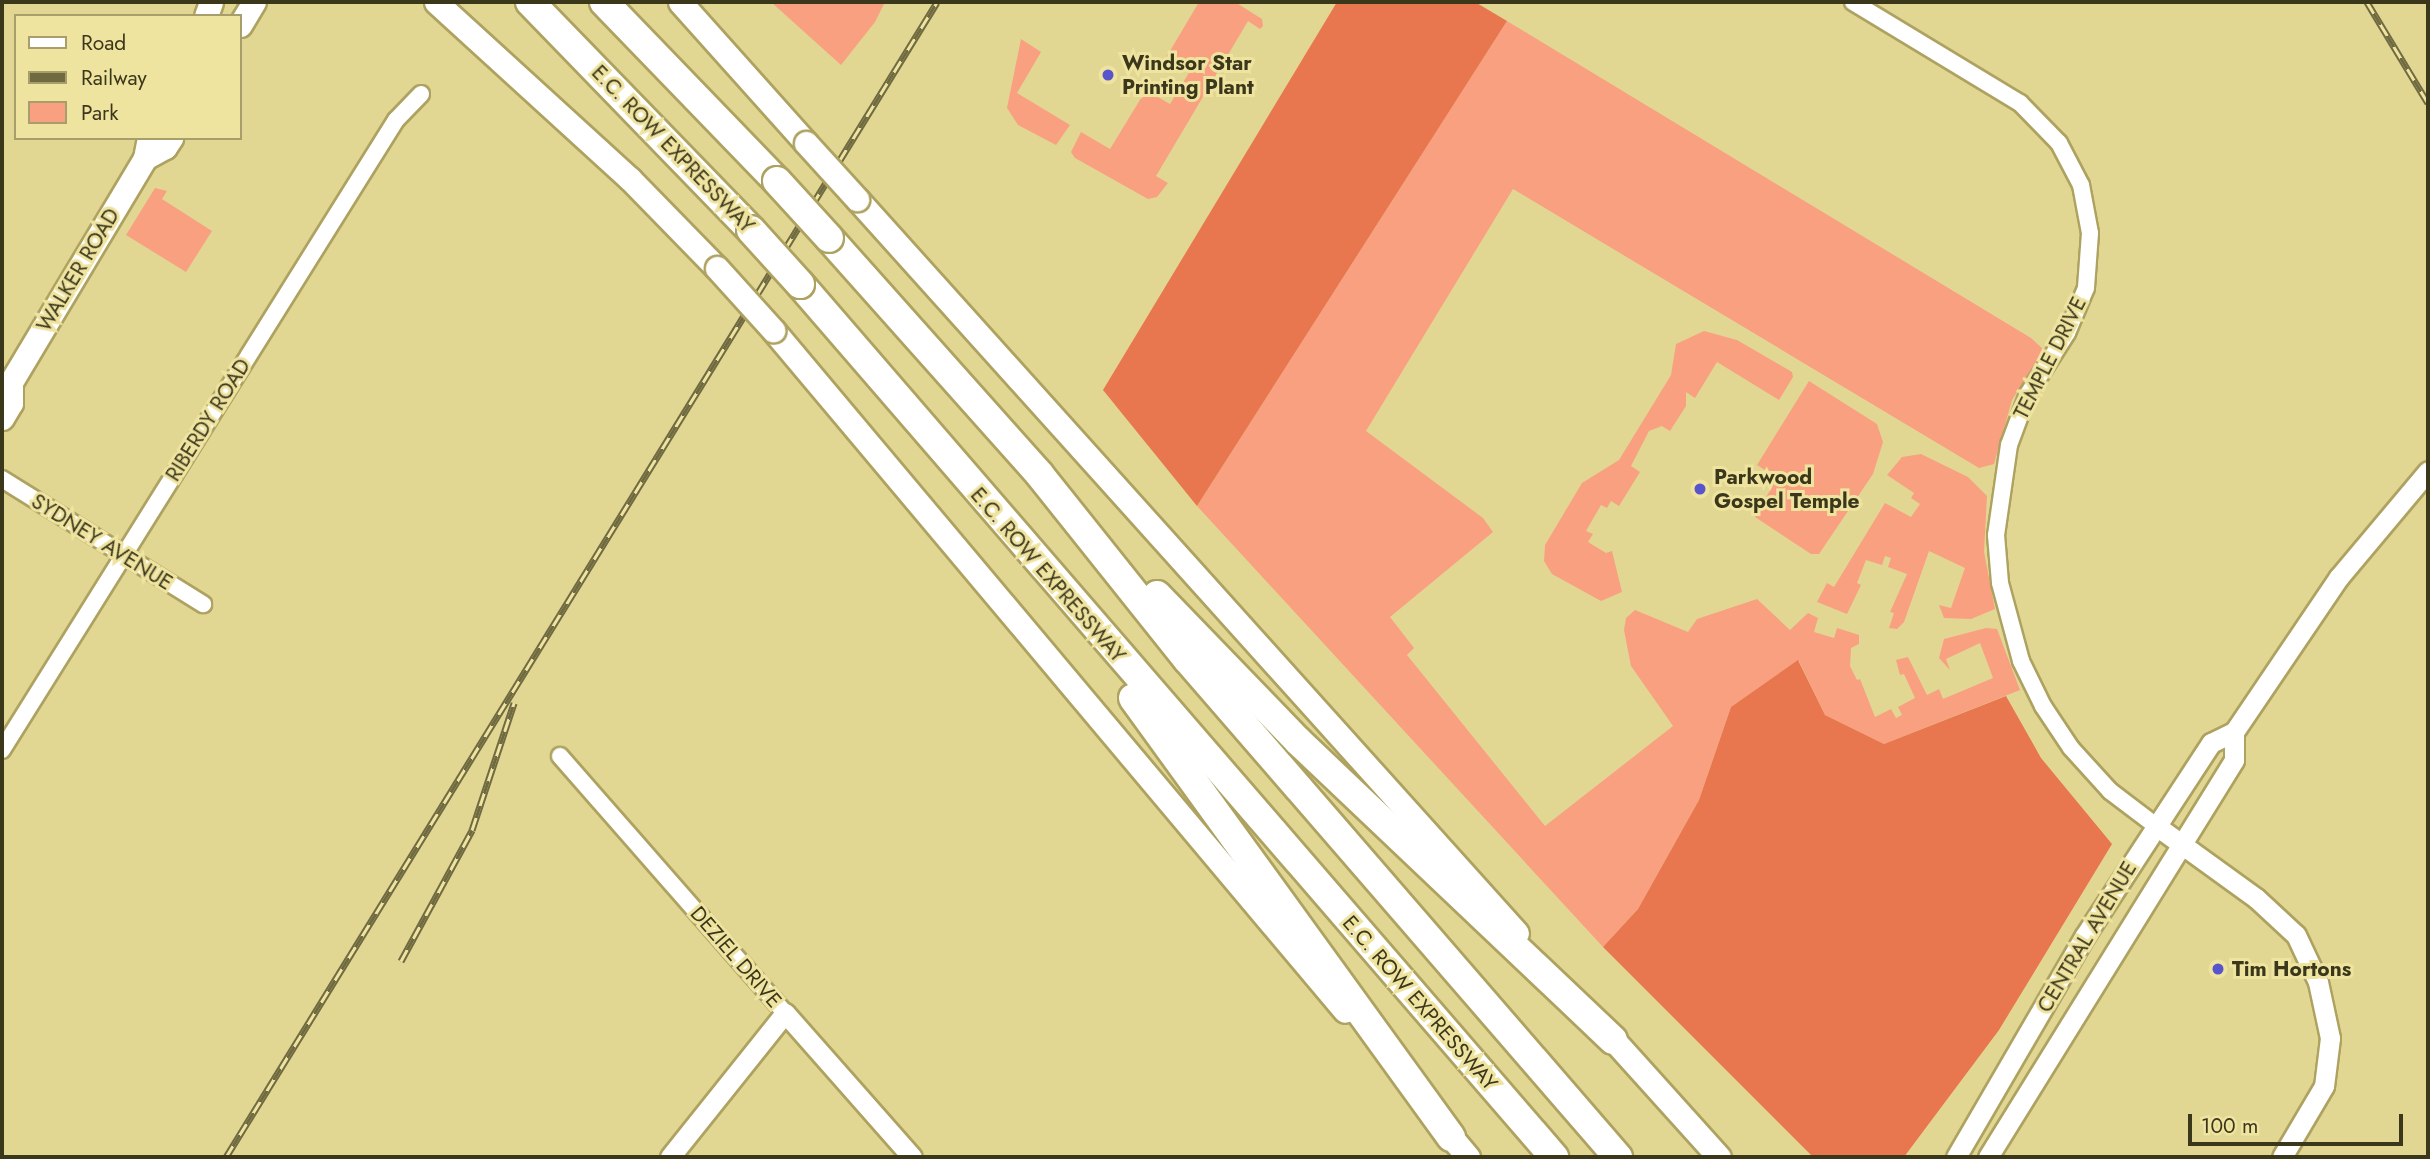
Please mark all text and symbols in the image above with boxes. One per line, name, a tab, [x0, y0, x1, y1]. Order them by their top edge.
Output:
legend	[14, 14, 242, 140]
text: Road	[81, 28, 126, 58]
place label: Windsor Star Printing Plant	[1122, 50, 1254, 100]
street label: E.C. ROW EXPRESSWAY	[586, 60, 760, 238]
text: Railway	[81, 63, 147, 93]
marker: Windsor Star Printing Plant	[1100, 67, 1116, 83]
text: Park	[81, 98, 118, 128]
street label: WALKER ROAD	[31, 204, 125, 336]
street label: TEMPLE DRIVE	[2008, 293, 2092, 423]
street label: RIBERDY ROAD	[160, 354, 256, 486]
place label: Parkwood Gospel Temple	[1714, 464, 1860, 514]
marker: Parkwood Gospel Temple	[1692, 481, 1708, 497]
street label: E.C. ROW EXPRESSWAY	[965, 482, 1131, 668]
street label: SYDNEY AVENUE	[27, 488, 177, 596]
street label: CENTRAL AVENUE	[2032, 857, 2142, 1017]
street label: DEZIEL DRIVE	[685, 901, 787, 1013]
street label: E.C. ROW EXPRESSWAY	[1337, 910, 1503, 1096]
place label: Tim Hortons	[2232, 956, 2351, 982]
marker: Tim Hortons	[2210, 961, 2226, 977]
scale bar	[2192, 1100, 2407, 1144]
text: 100 m	[2201, 1111, 2258, 1141]

